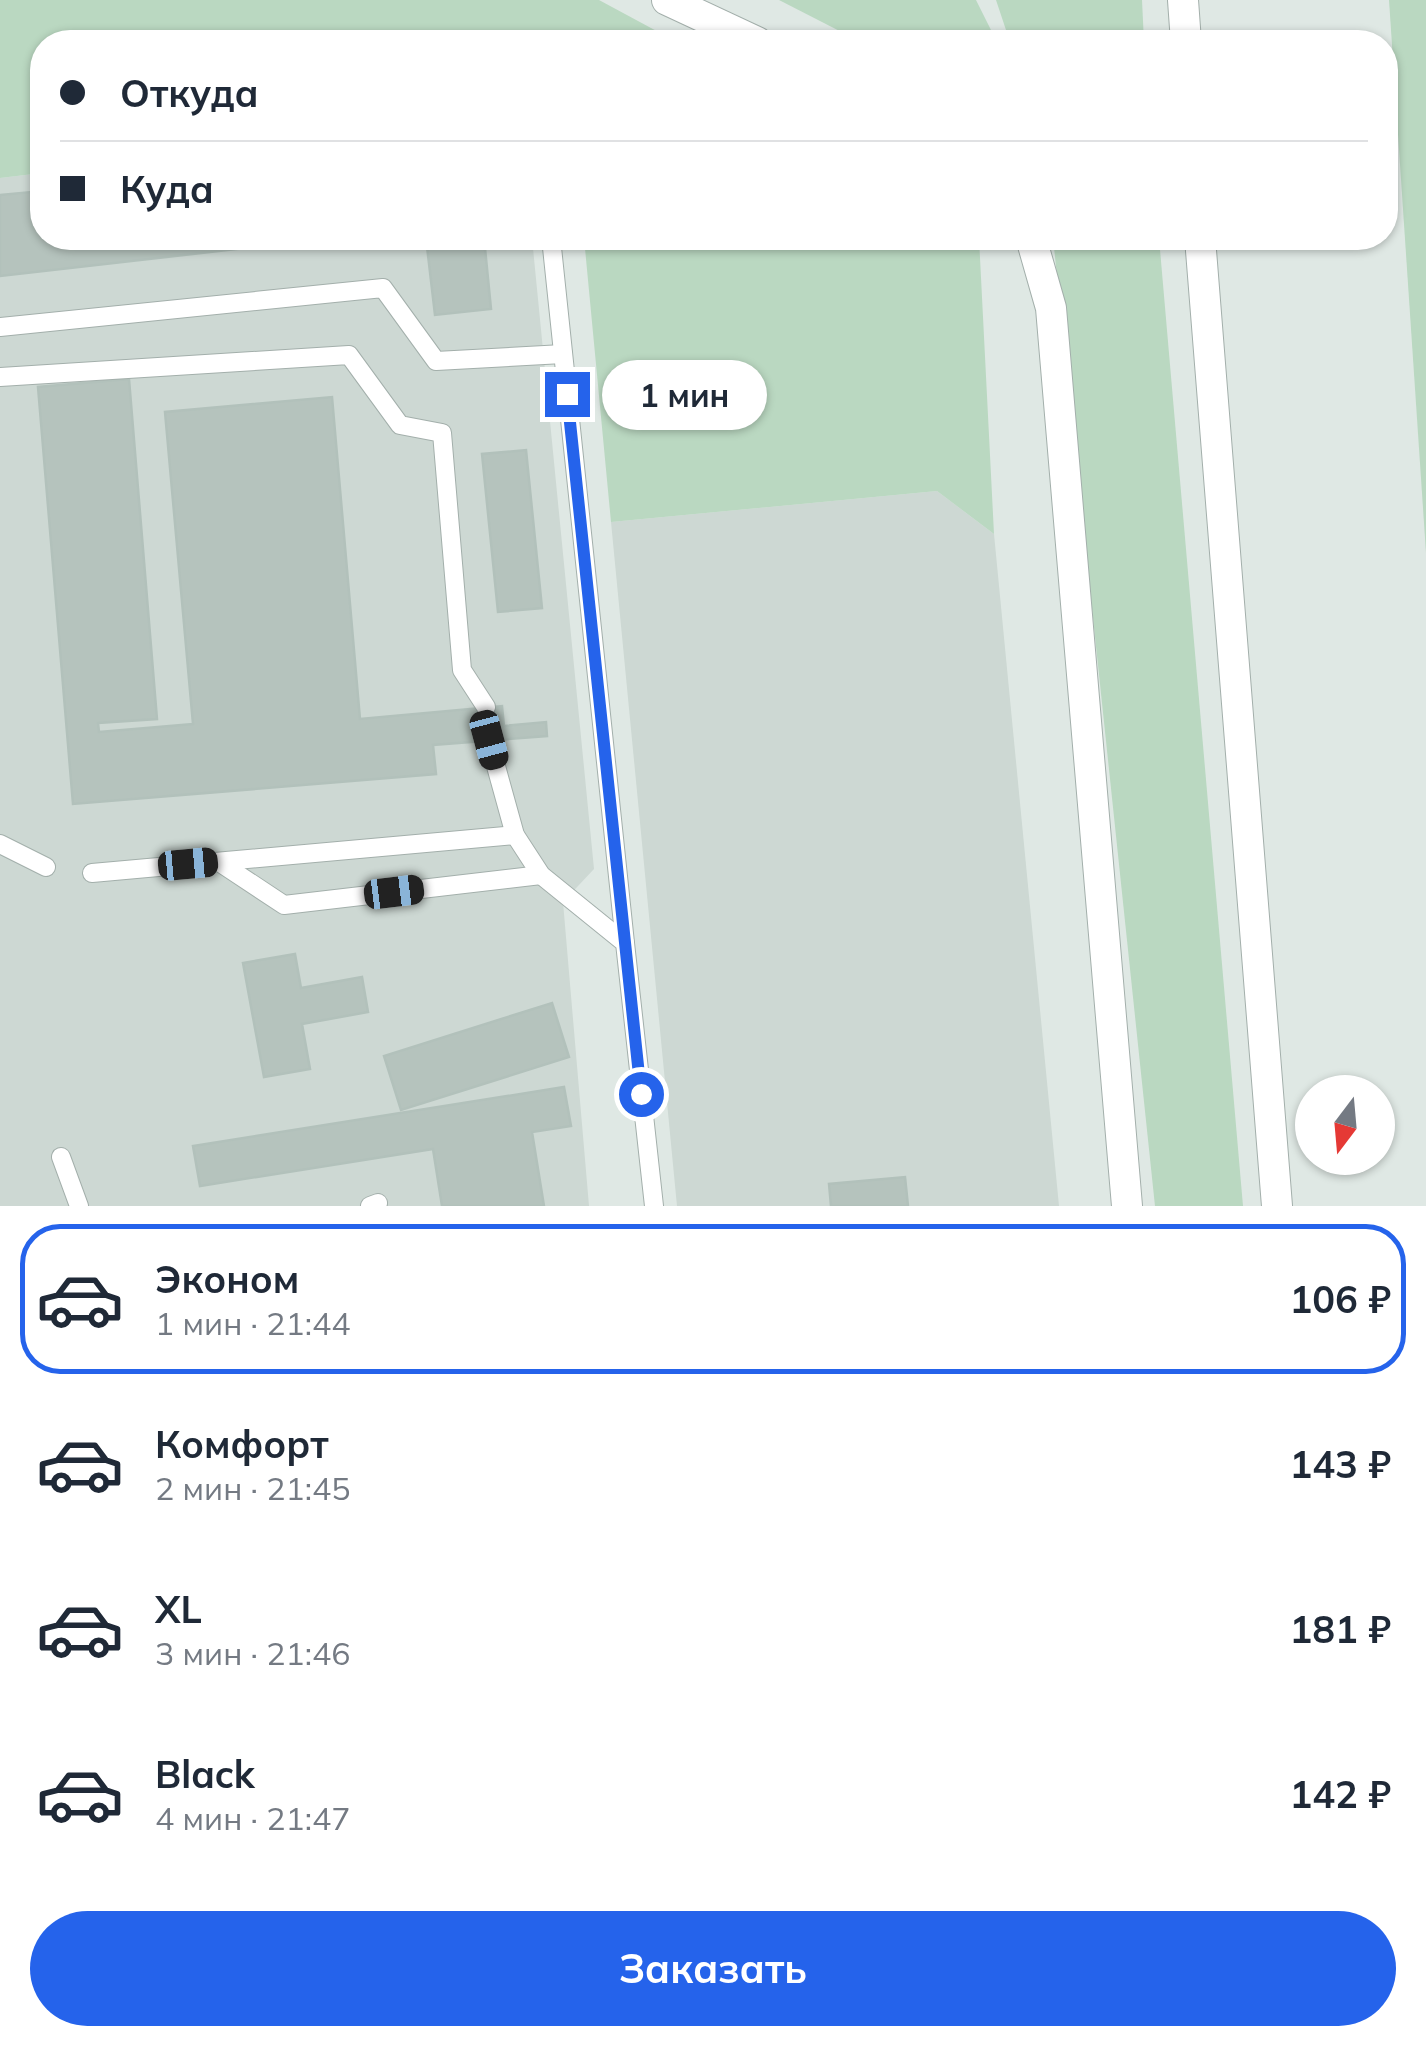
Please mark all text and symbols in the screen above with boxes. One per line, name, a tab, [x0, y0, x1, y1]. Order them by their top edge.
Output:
text: Откуда	[120, 69, 259, 117]
text: Куда	[120, 165, 214, 213]
callout: 1 мин	[602, 359, 767, 429]
route end	[545, 372, 590, 417]
text: 1 мин	[640, 375, 729, 415]
car	[467, 707, 511, 773]
car	[157, 846, 219, 882]
car	[362, 873, 426, 911]
route start	[619, 1072, 664, 1117]
north arrow	[1295, 1075, 1395, 1175]
map controls	[1295, 1075, 1395, 1175]
icon: car	[35, 1254, 125, 1344]
text: Эконом	[155, 1255, 299, 1303]
text: 106 ₽	[1289, 1275, 1391, 1323]
text: 1 мин · 21:44	[155, 1303, 350, 1343]
icon: car	[35, 1419, 125, 1509]
text: Комфорт	[155, 1420, 329, 1468]
text: 143 ₽	[1289, 1440, 1391, 1488]
text: 2 мин · 21:45	[155, 1468, 350, 1508]
icon: car	[35, 1584, 125, 1674]
text: XL	[155, 1585, 202, 1633]
text: 181 ₽	[1289, 1605, 1391, 1653]
text: 3 мин · 21:46	[155, 1633, 350, 1673]
icon: car	[35, 1749, 125, 1839]
text: Black	[155, 1750, 255, 1798]
text: 142 ₽	[1289, 1770, 1391, 1818]
text: 4 мин · 21:47	[155, 1798, 350, 1838]
button: Заказать	[30, 1911, 1396, 2026]

